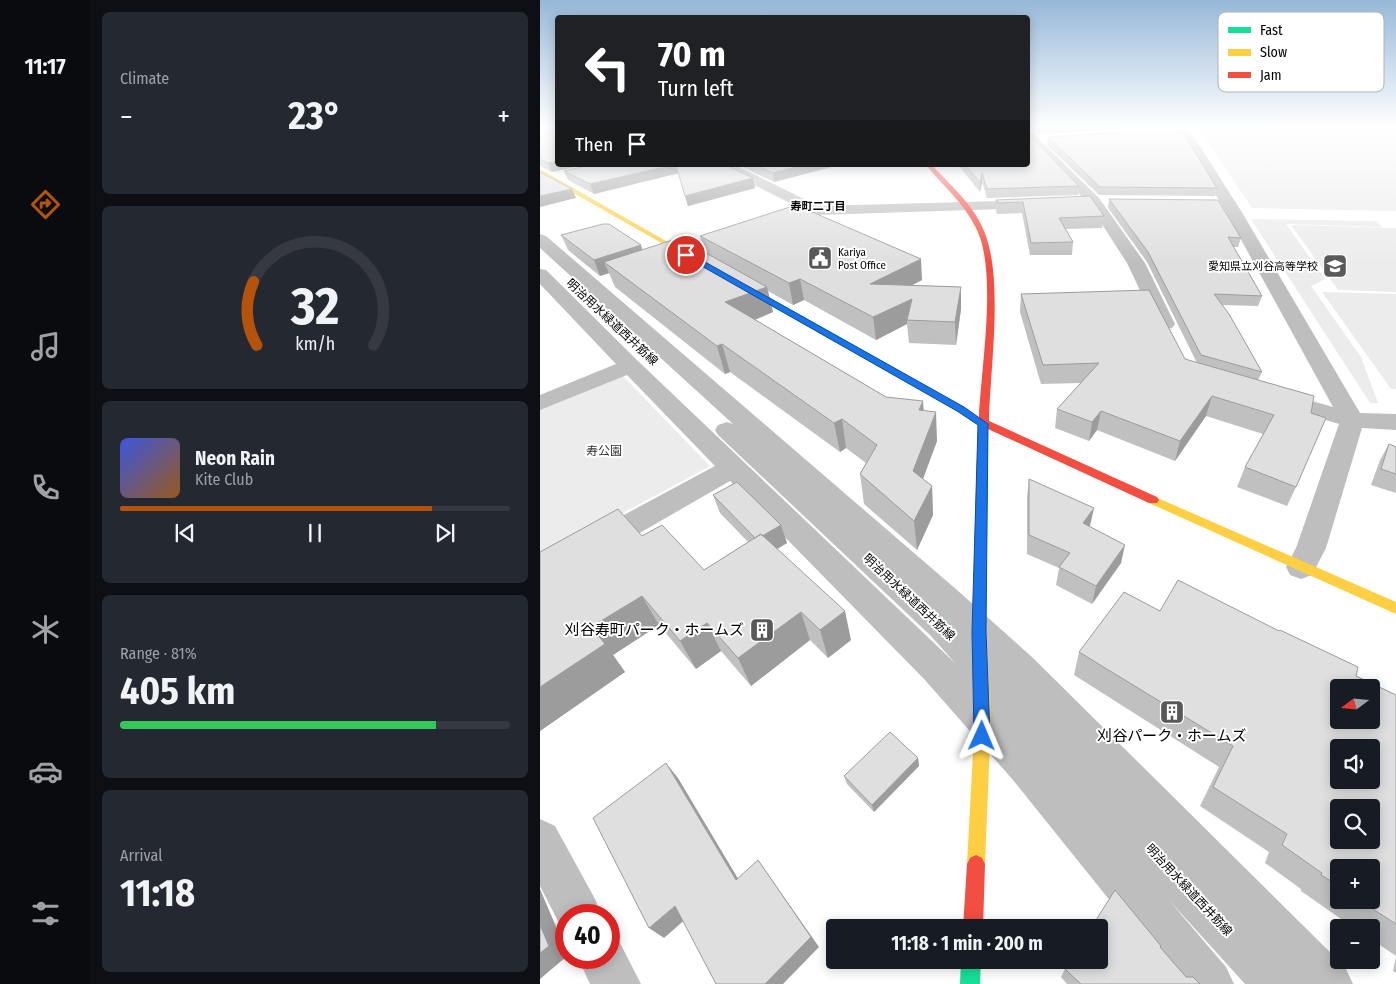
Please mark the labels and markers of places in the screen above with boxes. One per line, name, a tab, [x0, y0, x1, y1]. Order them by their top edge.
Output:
pin	[665, 234, 707, 276]
public building icon: Kariya Post Office	[807, 245, 833, 271]
place label: Kariya Post Office	[838, 246, 886, 272]
school or university icon: 愛知県立刈谷高等学校	[1322, 253, 1348, 279]
place label: 愛知県立刈谷高等学校	[1208, 260, 1318, 273]
building icon: 刈谷寿町パーク・ホームズ	[749, 617, 775, 643]
place label: 刈谷寿町パーク・ホームズ	[565, 621, 744, 639]
building icon: 刈谷パーク・ホームズ	[1159, 699, 1185, 725]
place label: 刈谷パーク・ホームズ	[1097, 727, 1247, 745]

